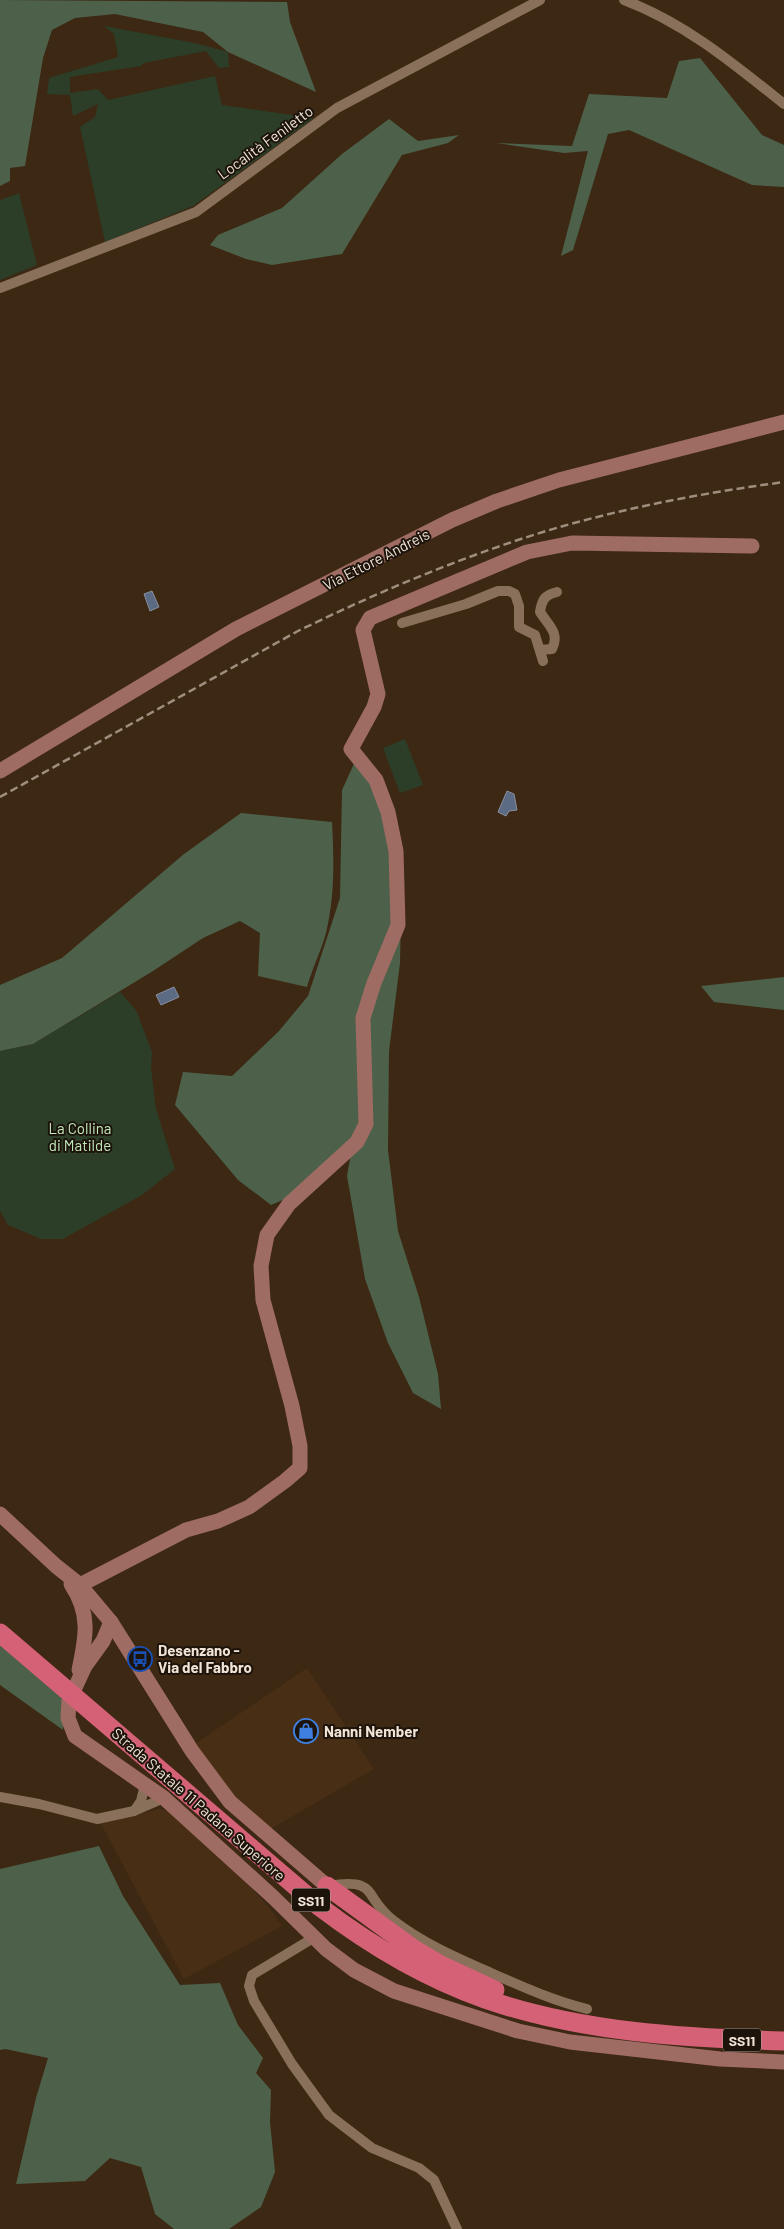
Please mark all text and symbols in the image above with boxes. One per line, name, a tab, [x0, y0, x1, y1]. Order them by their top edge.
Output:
street label: Località Feniletto	[214, 101, 316, 183]
street label: Via Ettore Andreis	[320, 524, 432, 594]
park label: La Collina di Matilde	[49, 1119, 111, 1154]
place label: Desenzano - Via del Fabbro	[158, 1641, 252, 1676]
bus stop icon: Desenzano - Via del Fabbro	[127, 1646, 153, 1672]
shop icon: Nanni Nember	[293, 1718, 319, 1744]
place label: Nanni Nember	[324, 1722, 418, 1740]
street label: Strada Statale 11 Padana Superiore	[109, 1724, 289, 1884]
road number: SS11	[292, 1888, 330, 1912]
road number: SS11	[723, 2028, 761, 2052]

